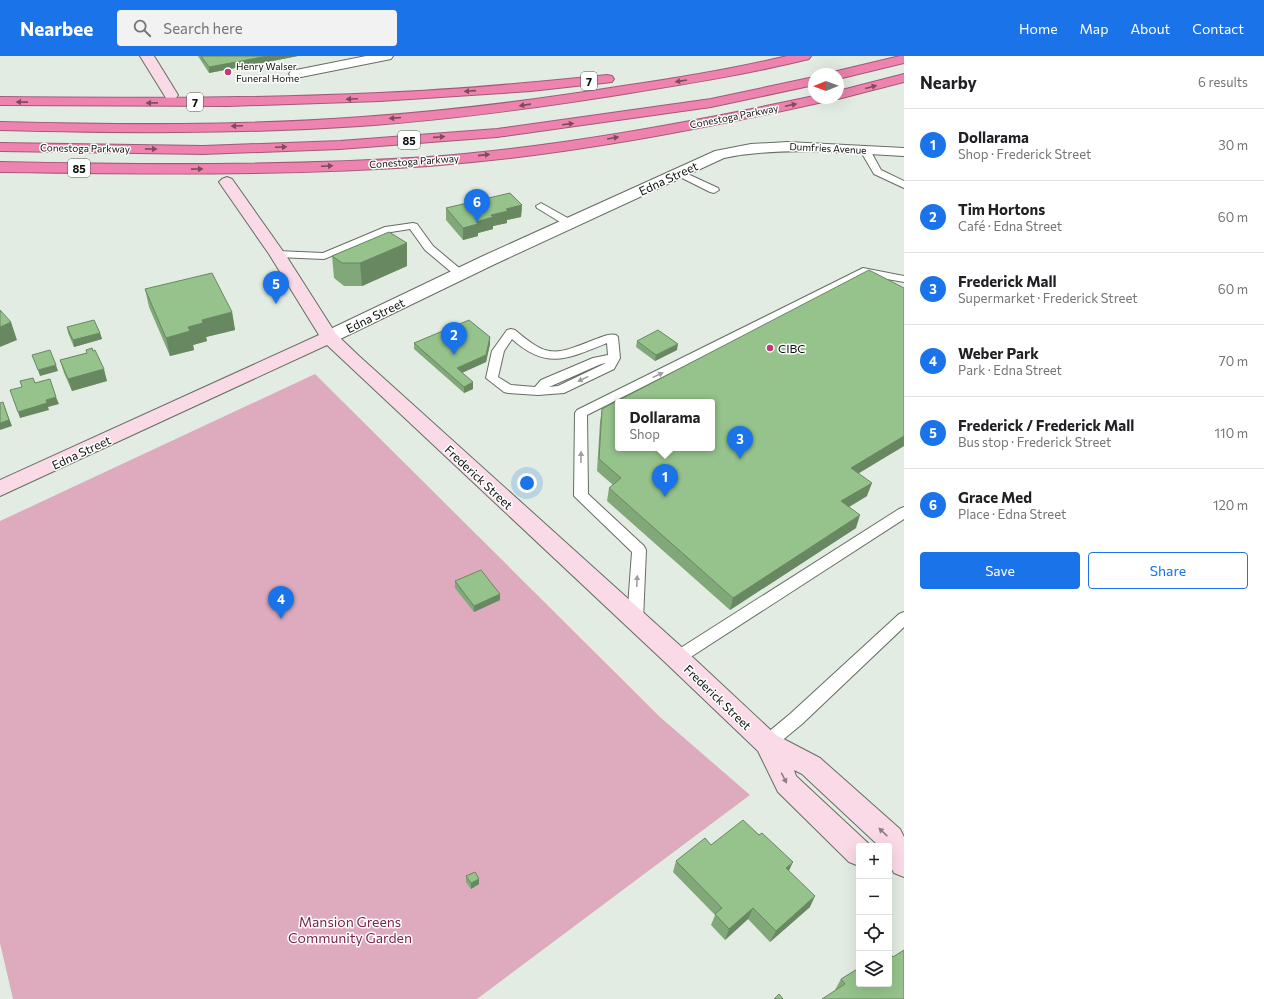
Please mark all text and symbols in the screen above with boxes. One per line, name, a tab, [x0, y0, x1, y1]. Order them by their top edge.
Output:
search box	[117, 10, 397, 46]
text: Nearbee	[20, 17, 93, 40]
icon: search	[131, 17, 153, 39]
text: Search here	[163, 19, 243, 37]
text: Home	[1019, 20, 1058, 37]
text: Map	[1080, 20, 1108, 37]
text: About	[1130, 20, 1170, 37]
text: Contact	[1192, 20, 1244, 37]
place label: Henry Walser Funeral Home	[236, 60, 299, 84]
marker: Henry Walser Funeral Home	[223, 67, 233, 77]
north arrow	[808, 68, 844, 104]
road number: 7	[581, 72, 597, 90]
text: Nearby	[920, 72, 977, 93]
text: 6 results	[1198, 74, 1248, 90]
one-way arrow	[675, 78, 687, 84]
one-way arrow	[865, 84, 877, 90]
one-way arrow	[464, 88, 476, 95]
road number: 7	[187, 93, 203, 111]
one-way arrow	[345, 96, 358, 102]
one-way arrow	[15, 99, 28, 105]
one-way arrow	[145, 100, 158, 106]
one-way arrow	[785, 101, 797, 107]
one-way arrow	[518, 102, 531, 108]
street label: Conestoga Parkway	[689, 102, 779, 130]
one-way arrow	[389, 115, 401, 122]
one-way arrow	[562, 121, 574, 127]
one-way arrow	[231, 123, 243, 130]
text: Dollarama	[958, 128, 1029, 146]
road number: 85	[398, 131, 420, 149]
one-way arrow	[433, 134, 445, 141]
one-way arrow	[607, 135, 619, 141]
text: 1	[930, 137, 936, 153]
text: 30 m	[1218, 137, 1248, 153]
street label: Dumfries Avenue	[789, 140, 867, 156]
street label: Conestoga Parkway	[40, 141, 130, 155]
one-way arrow	[275, 144, 288, 150]
one-way arrow	[145, 146, 158, 152]
text: Shop · Frederick Street	[958, 146, 1091, 162]
street label: Conestoga Parkway	[369, 152, 459, 170]
one-way arrow	[478, 152, 490, 158]
street label: Edna Street	[636, 158, 700, 198]
road number: 85	[68, 159, 90, 177]
one-way arrow	[321, 163, 334, 169]
one-way arrow	[191, 166, 204, 172]
pin: 6	[464, 189, 490, 222]
text: Tim Hortons	[958, 200, 1045, 218]
text: 2	[929, 209, 937, 225]
text: 60 m	[1218, 209, 1248, 225]
text: Café · Edna Street	[958, 218, 1062, 234]
pin: 5	[263, 271, 289, 304]
text: Frederick Mall	[958, 272, 1057, 290]
text: 3	[929, 281, 937, 297]
text: 60 m	[1218, 281, 1248, 297]
text: Supermarket · Frederick Street	[958, 290, 1138, 306]
street label: Edna Street	[343, 295, 407, 335]
pin: 2	[441, 322, 467, 355]
place label: CIBC	[778, 341, 806, 355]
marker: CIBC	[765, 343, 775, 353]
text: Weber Park	[958, 344, 1039, 362]
text: 4	[929, 353, 937, 369]
text: 70 m	[1219, 353, 1248, 369]
text: Park · Edna Street	[958, 362, 1062, 378]
one-way arrow	[652, 372, 664, 378]
one-way arrow	[577, 376, 589, 382]
popup	[615, 399, 715, 451]
text: Dollarama	[630, 408, 700, 426]
text: Frederick / Frederick Mall	[958, 416, 1134, 434]
text: 5	[929, 425, 937, 441]
text: 110 m	[1215, 425, 1248, 441]
text: Shop	[630, 426, 660, 442]
pin: 3	[727, 426, 753, 459]
street label: Edna Street	[49, 432, 113, 472]
text: Bus stop · Frederick Street	[958, 434, 1111, 450]
street label: Frederick Street	[442, 442, 516, 512]
one-way arrow	[578, 450, 584, 463]
pin: 1	[652, 464, 678, 497]
your location	[517, 473, 537, 493]
text: Grace Med	[958, 488, 1032, 506]
text: 6	[929, 497, 937, 513]
text: 120 m	[1213, 497, 1248, 513]
text: Place · Edna Street	[958, 506, 1066, 522]
button: Save	[920, 552, 1080, 589]
button: Share	[1088, 552, 1248, 589]
one-way arrow	[634, 574, 640, 587]
pin: 4	[268, 586, 294, 619]
street label: Frederick Street	[682, 662, 754, 732]
one-way arrow	[781, 773, 787, 784]
one-way arrow	[878, 827, 888, 836]
map controls	[856, 843, 892, 987]
button: +	[856, 843, 892, 879]
button: −	[856, 879, 892, 915]
park label: Mansion Greens Community Garden	[288, 913, 412, 946]
button: locate	[856, 915, 892, 951]
button: layers	[856, 951, 892, 987]

